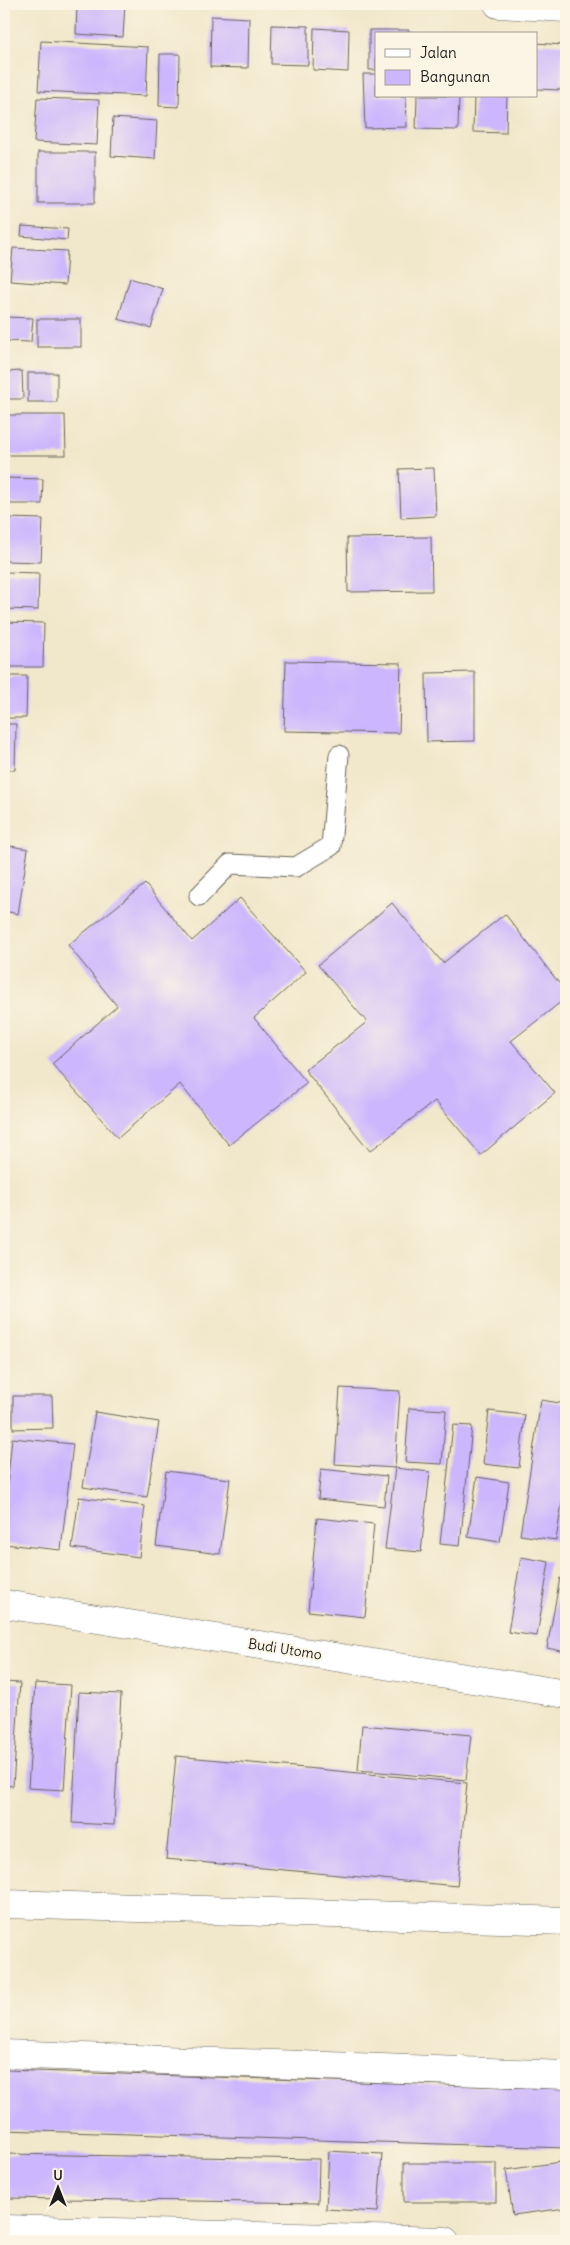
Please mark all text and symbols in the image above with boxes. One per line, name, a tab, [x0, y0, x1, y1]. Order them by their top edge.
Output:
legend	[375, 32, 538, 98]
text: Jalan	[420, 43, 457, 62]
text: Bangunan	[420, 67, 490, 86]
street label: Budi Utomo	[247, 1634, 323, 1664]
north arrow	[32, 2162, 82, 2212]
text: U	[53, 2166, 63, 2184]

